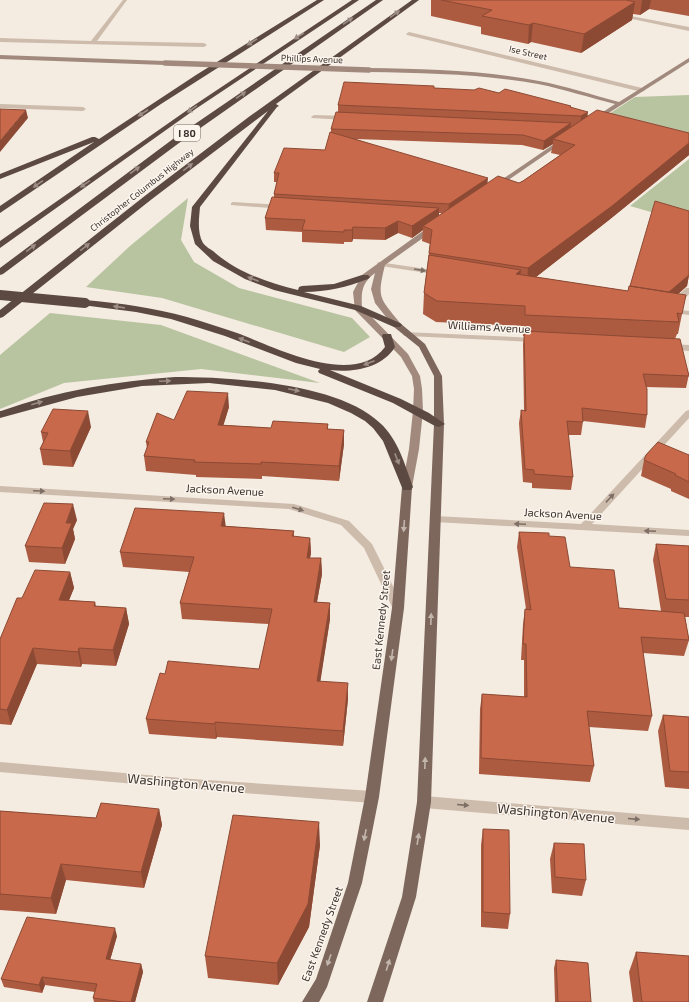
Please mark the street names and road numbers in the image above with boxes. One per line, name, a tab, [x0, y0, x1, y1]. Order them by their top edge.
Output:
street label: Ise Street	[508, 43, 549, 62]
street label: Phillips Avenue	[281, 52, 343, 65]
road number: I 80	[174, 125, 200, 141]
street label: Christopher Columbus Highway	[88, 146, 196, 233]
street label: Williams Avenue	[447, 318, 531, 335]
street label: Jackson Avenue	[186, 481, 264, 498]
street label: Jackson Avenue	[524, 505, 602, 522]
street label: East Kennedy Street	[369, 569, 392, 671]
street label: Washington Avenue	[127, 770, 245, 796]
street label: Washington Avenue	[497, 800, 615, 826]
street label: East Kennedy Street	[298, 884, 345, 983]

